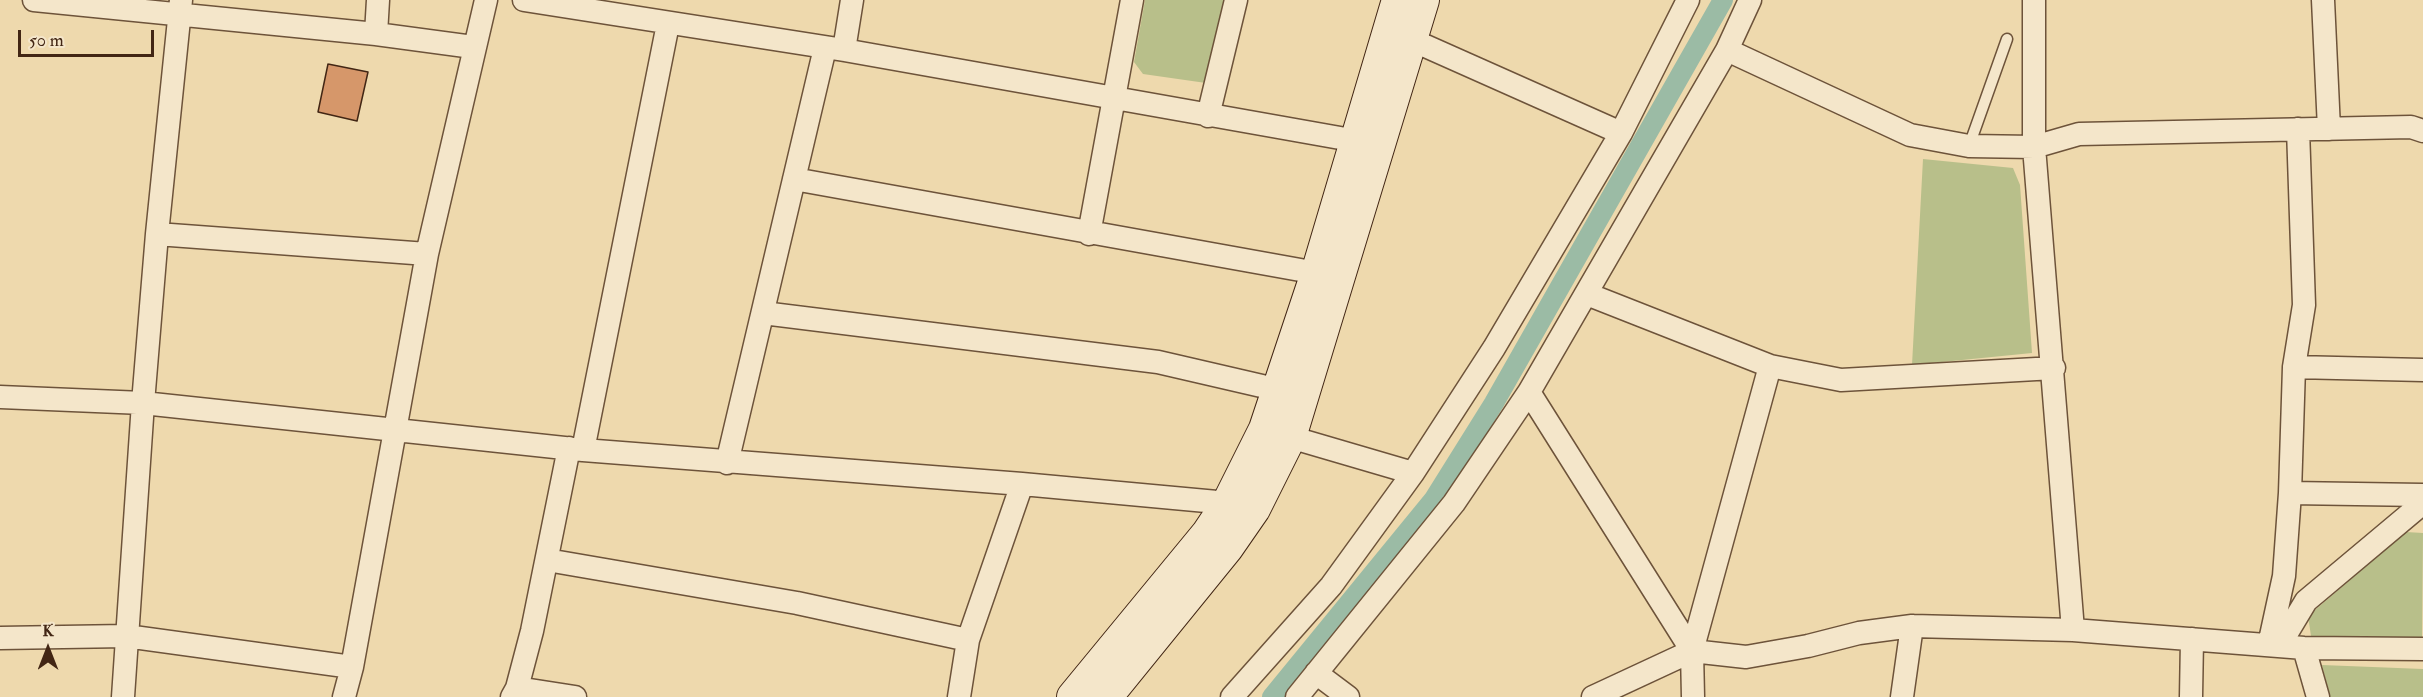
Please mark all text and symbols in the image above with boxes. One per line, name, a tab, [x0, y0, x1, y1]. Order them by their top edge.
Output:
scale bar	[21, 18, 158, 56]
text: 50 m	[29, 29, 64, 52]
north arrow	[18, 619, 78, 679]
text: K	[42, 621, 54, 641]

